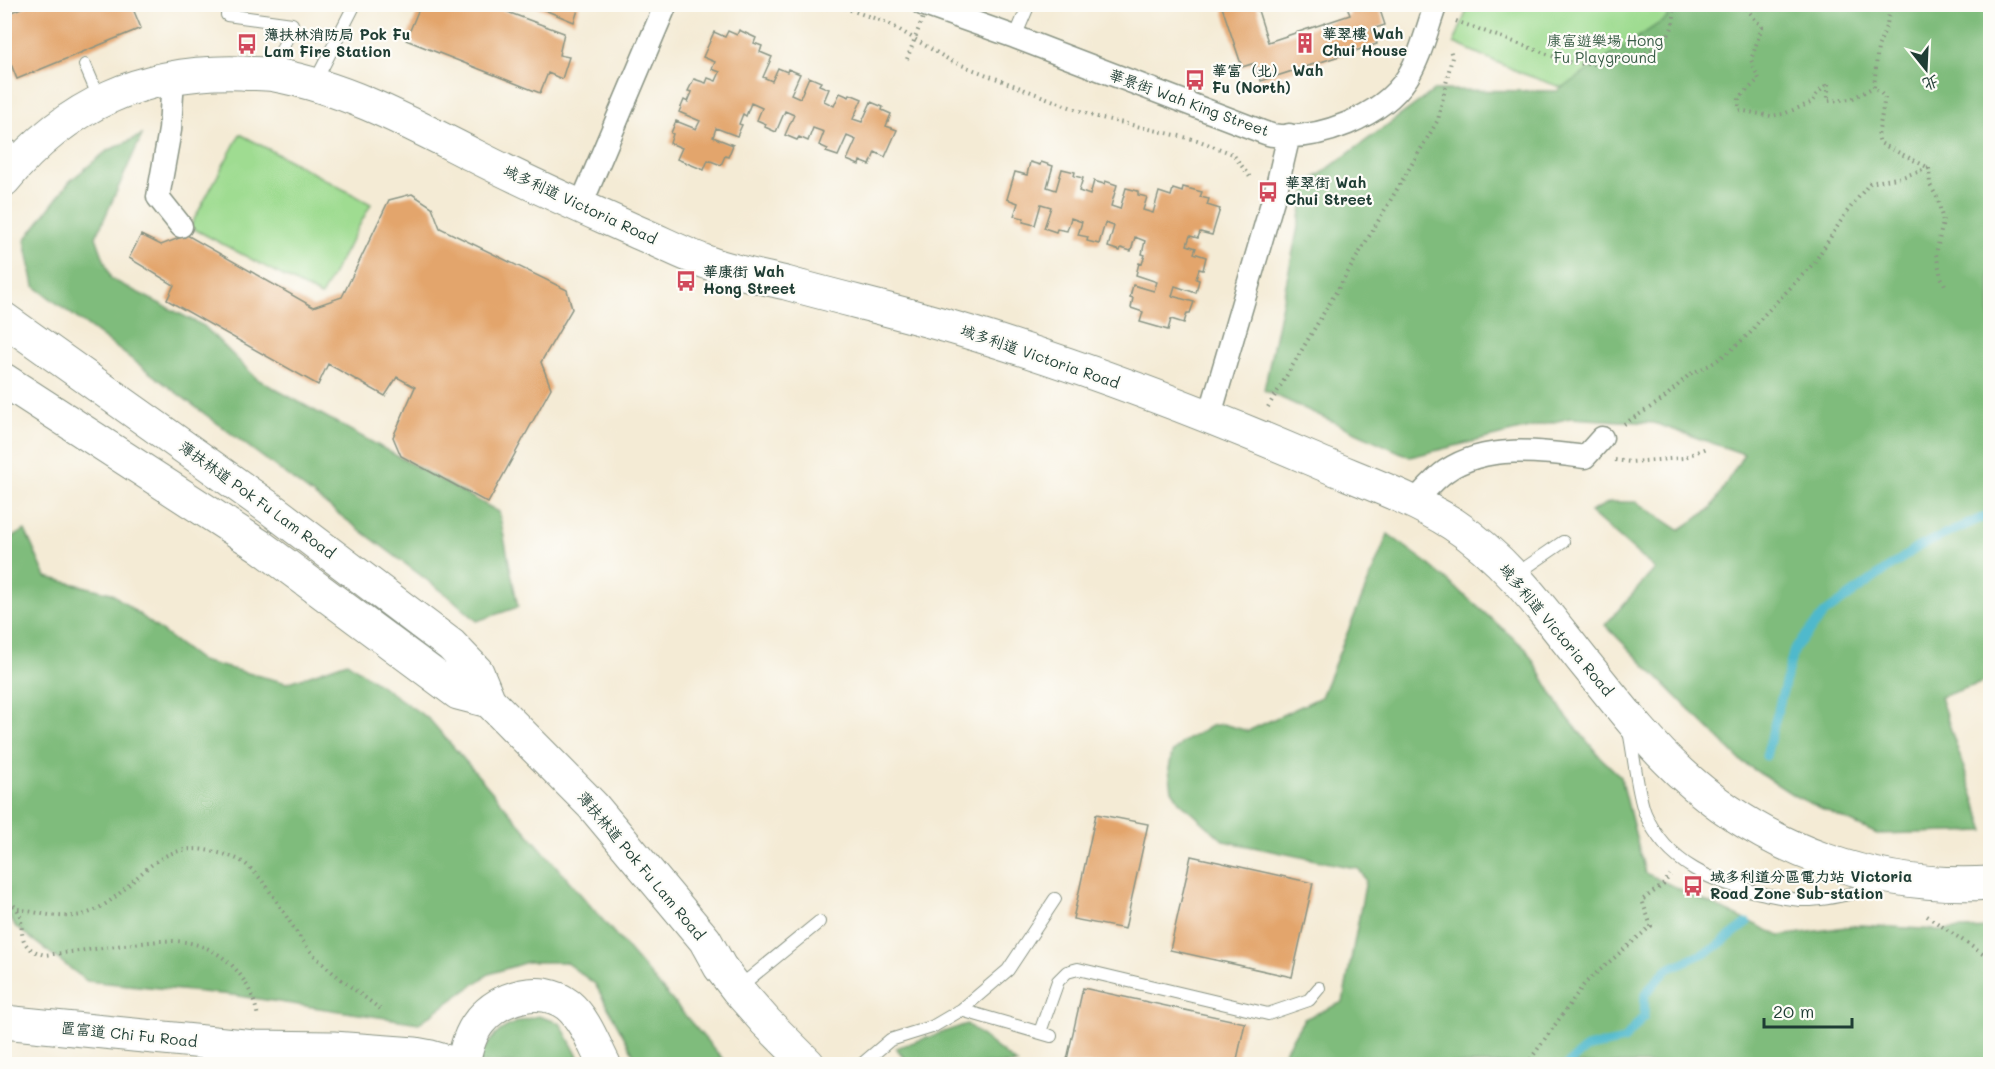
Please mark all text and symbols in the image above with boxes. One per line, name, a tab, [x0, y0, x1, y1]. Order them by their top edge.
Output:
place label: 華翠樓 Wah Chui House	[1322, 23, 1407, 60]
place label: 薄扶林消防局 Pok Fu Lam Fire Station	[264, 24, 410, 61]
park label: 康富遊樂場 Hong Fu Playground	[1547, 30, 1663, 67]
building icon: 華翠樓 Wah Chui House	[1293, 31, 1317, 55]
bus stop icon: 薄扶林消防局 Pok Fu Lam Fire Station	[235, 32, 259, 56]
north arrow	[1896, 39, 1956, 99]
place label: 華富（北） Wah Fu (North)	[1212, 60, 1323, 97]
street label: 華景街 Wah King Street	[1107, 64, 1272, 140]
bus stop icon: 華富（北） Wah Fu (North)	[1183, 68, 1207, 92]
text: 北	[1920, 71, 1942, 96]
street label: 域多利道 Victoria Road	[501, 160, 660, 248]
place label: 華翠街 Wah Chui Street	[1285, 172, 1373, 209]
bus stop icon: 華翠街 Wah Chui Street	[1256, 180, 1280, 204]
place label: 華康街 Wah Hong Street	[703, 261, 796, 298]
bus stop icon: 華康街 Wah Hong Street	[674, 269, 698, 293]
street label: 域多利道 Victoria Road	[958, 319, 1123, 393]
street label: 薄扶林道 Pok Fu Lam Road	[176, 436, 340, 563]
street label: 域多利道 Victoria Road	[1495, 559, 1618, 700]
street label: 薄扶林道 Pok Fu Lam Road	[574, 787, 710, 944]
place label: 域多利道分區電力站 Victoria Road Zone Sub-station	[1710, 866, 1912, 903]
bus stop icon: 域多利道分區電力站 Victoria Road Zone Sub-station	[1681, 874, 1705, 898]
scale bar	[1764, 991, 1852, 1029]
text: 20 m	[1773, 999, 1814, 1023]
street label: 置富道 Chi Fu Road	[60, 1017, 198, 1051]

